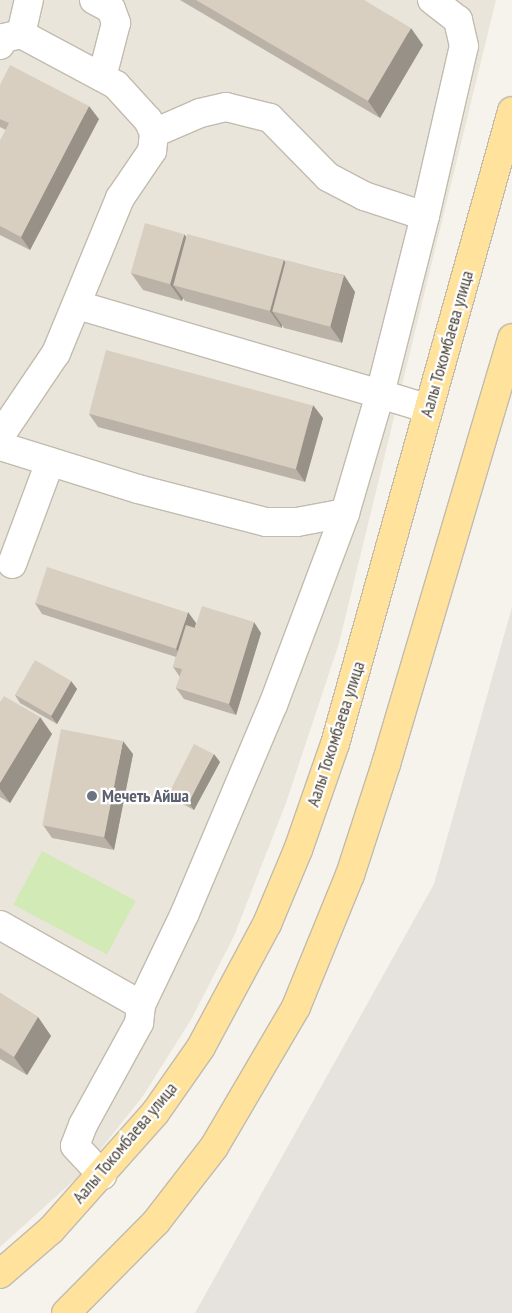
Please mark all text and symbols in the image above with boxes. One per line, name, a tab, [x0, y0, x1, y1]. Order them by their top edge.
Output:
street label: Аалы Токомбаева улица	[416, 268, 478, 420]
street label: Аалы Токомбаева улица	[302, 658, 370, 810]
place label: Мечеть Айша	[102, 785, 190, 807]
marker: Мечеть Айша	[86, 790, 98, 802]
street label: Аалы Токомбаева улица	[68, 1078, 182, 1208]

